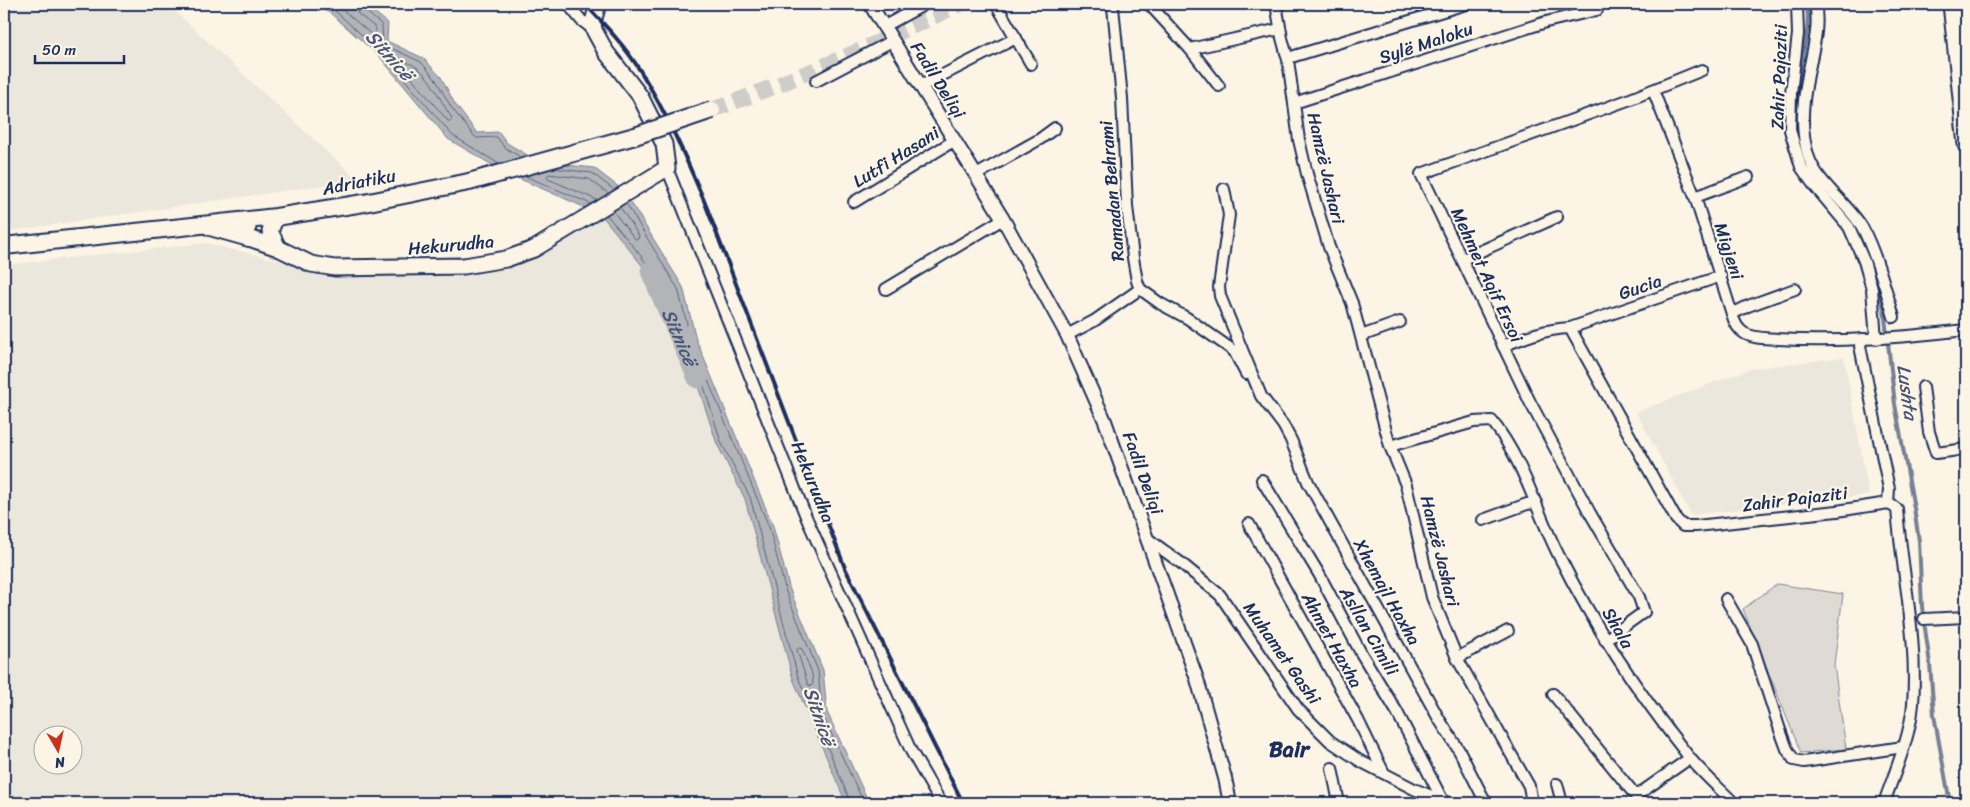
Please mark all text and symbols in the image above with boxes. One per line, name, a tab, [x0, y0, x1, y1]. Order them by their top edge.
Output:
street label: Sylë Maloku	[1375, 13, 1478, 73]
water label: Sitnicë	[357, 22, 425, 92]
street label: Zahir Pajaziti	[1761, 23, 1797, 130]
scale bar	[35, 32, 124, 64]
street label: Fadil Deliqi	[902, 35, 975, 126]
text: 50 m	[42, 37, 77, 63]
street label: Hamzë Jashari	[1298, 109, 1355, 228]
street label: Lutfi Hasani	[846, 117, 947, 196]
street label: Ramadan Behrami	[1090, 118, 1134, 263]
street label: Adriatiku	[319, 159, 399, 205]
street label: Mehmet Aqif Ersoi	[1442, 202, 1533, 349]
street label: Migjeni	[1705, 218, 1754, 285]
street label: Hekurudha	[407, 225, 495, 265]
street label: Gucia	[1614, 265, 1666, 309]
water label: Sitnicë	[652, 303, 708, 375]
water label: Lushta	[1887, 363, 1928, 424]
street label: Fadil Deliqi	[1113, 427, 1173, 520]
street label: Hekurudha	[782, 436, 844, 528]
street label: Zahir Pajaziti	[1741, 477, 1850, 521]
street label: Hamzë Jashari	[1411, 492, 1470, 611]
street label: Xhemajl Haxha	[1344, 532, 1430, 651]
street label: Asllan Cimili	[1330, 579, 1408, 683]
street label: Ahmet Haxha	[1292, 585, 1372, 694]
street label: Muhamet Gashi	[1234, 595, 1330, 712]
street label: Shala	[1593, 601, 1643, 656]
water label: Sitnicë	[794, 682, 846, 754]
north arrow	[32, 724, 82, 774]
district label: Bair	[1269, 730, 1311, 769]
text: N	[53, 749, 68, 775]

